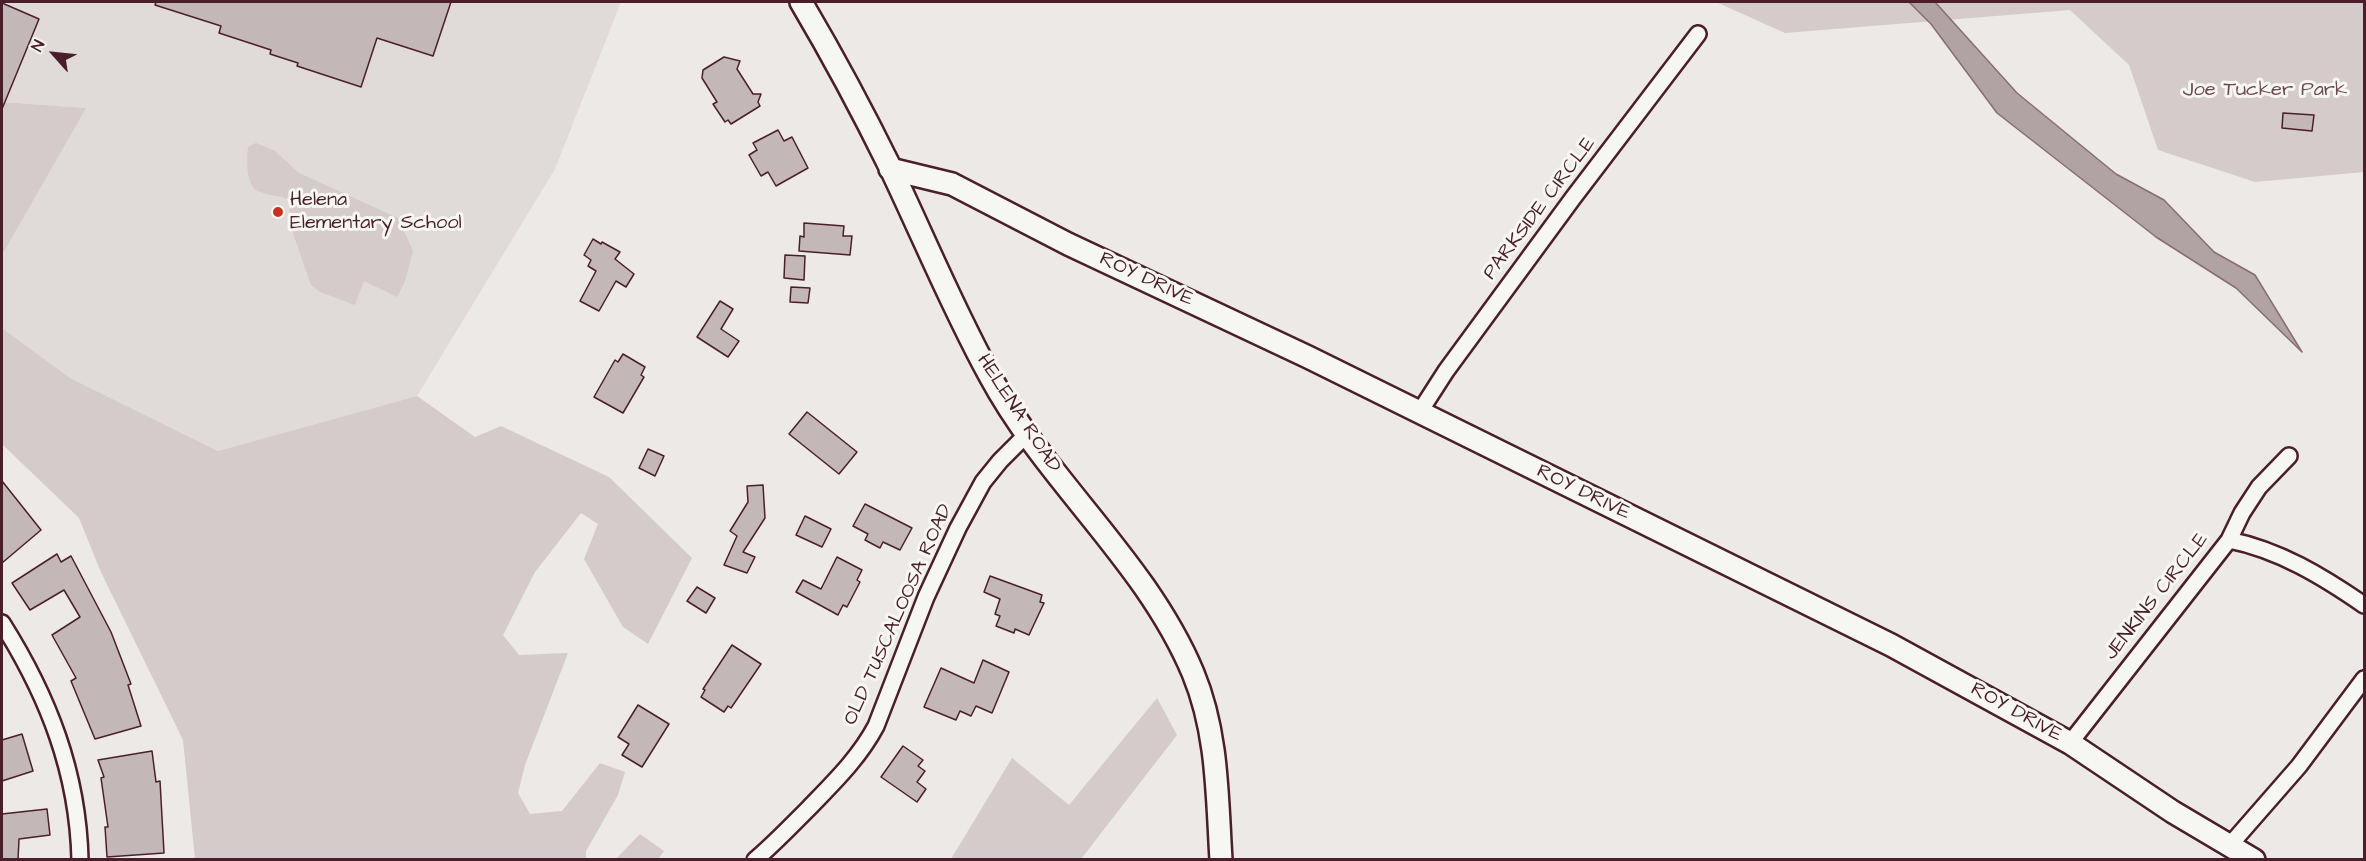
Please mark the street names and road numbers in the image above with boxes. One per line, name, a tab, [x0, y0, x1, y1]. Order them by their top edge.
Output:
street label: PARKSIDE CIRCLE	[1479, 133, 1601, 285]
street label: ROY DRIVE	[1095, 248, 1197, 312]
street label: HELENA ROAD	[971, 350, 1065, 478]
street label: ROY DRIVE	[1532, 460, 1634, 526]
street label: OLD TUSCALOOSA ROAD	[839, 501, 959, 729]
street label: JENKINS CIRCLE	[2100, 529, 2214, 665]
street label: ROY DRIVE	[1966, 678, 2066, 748]

